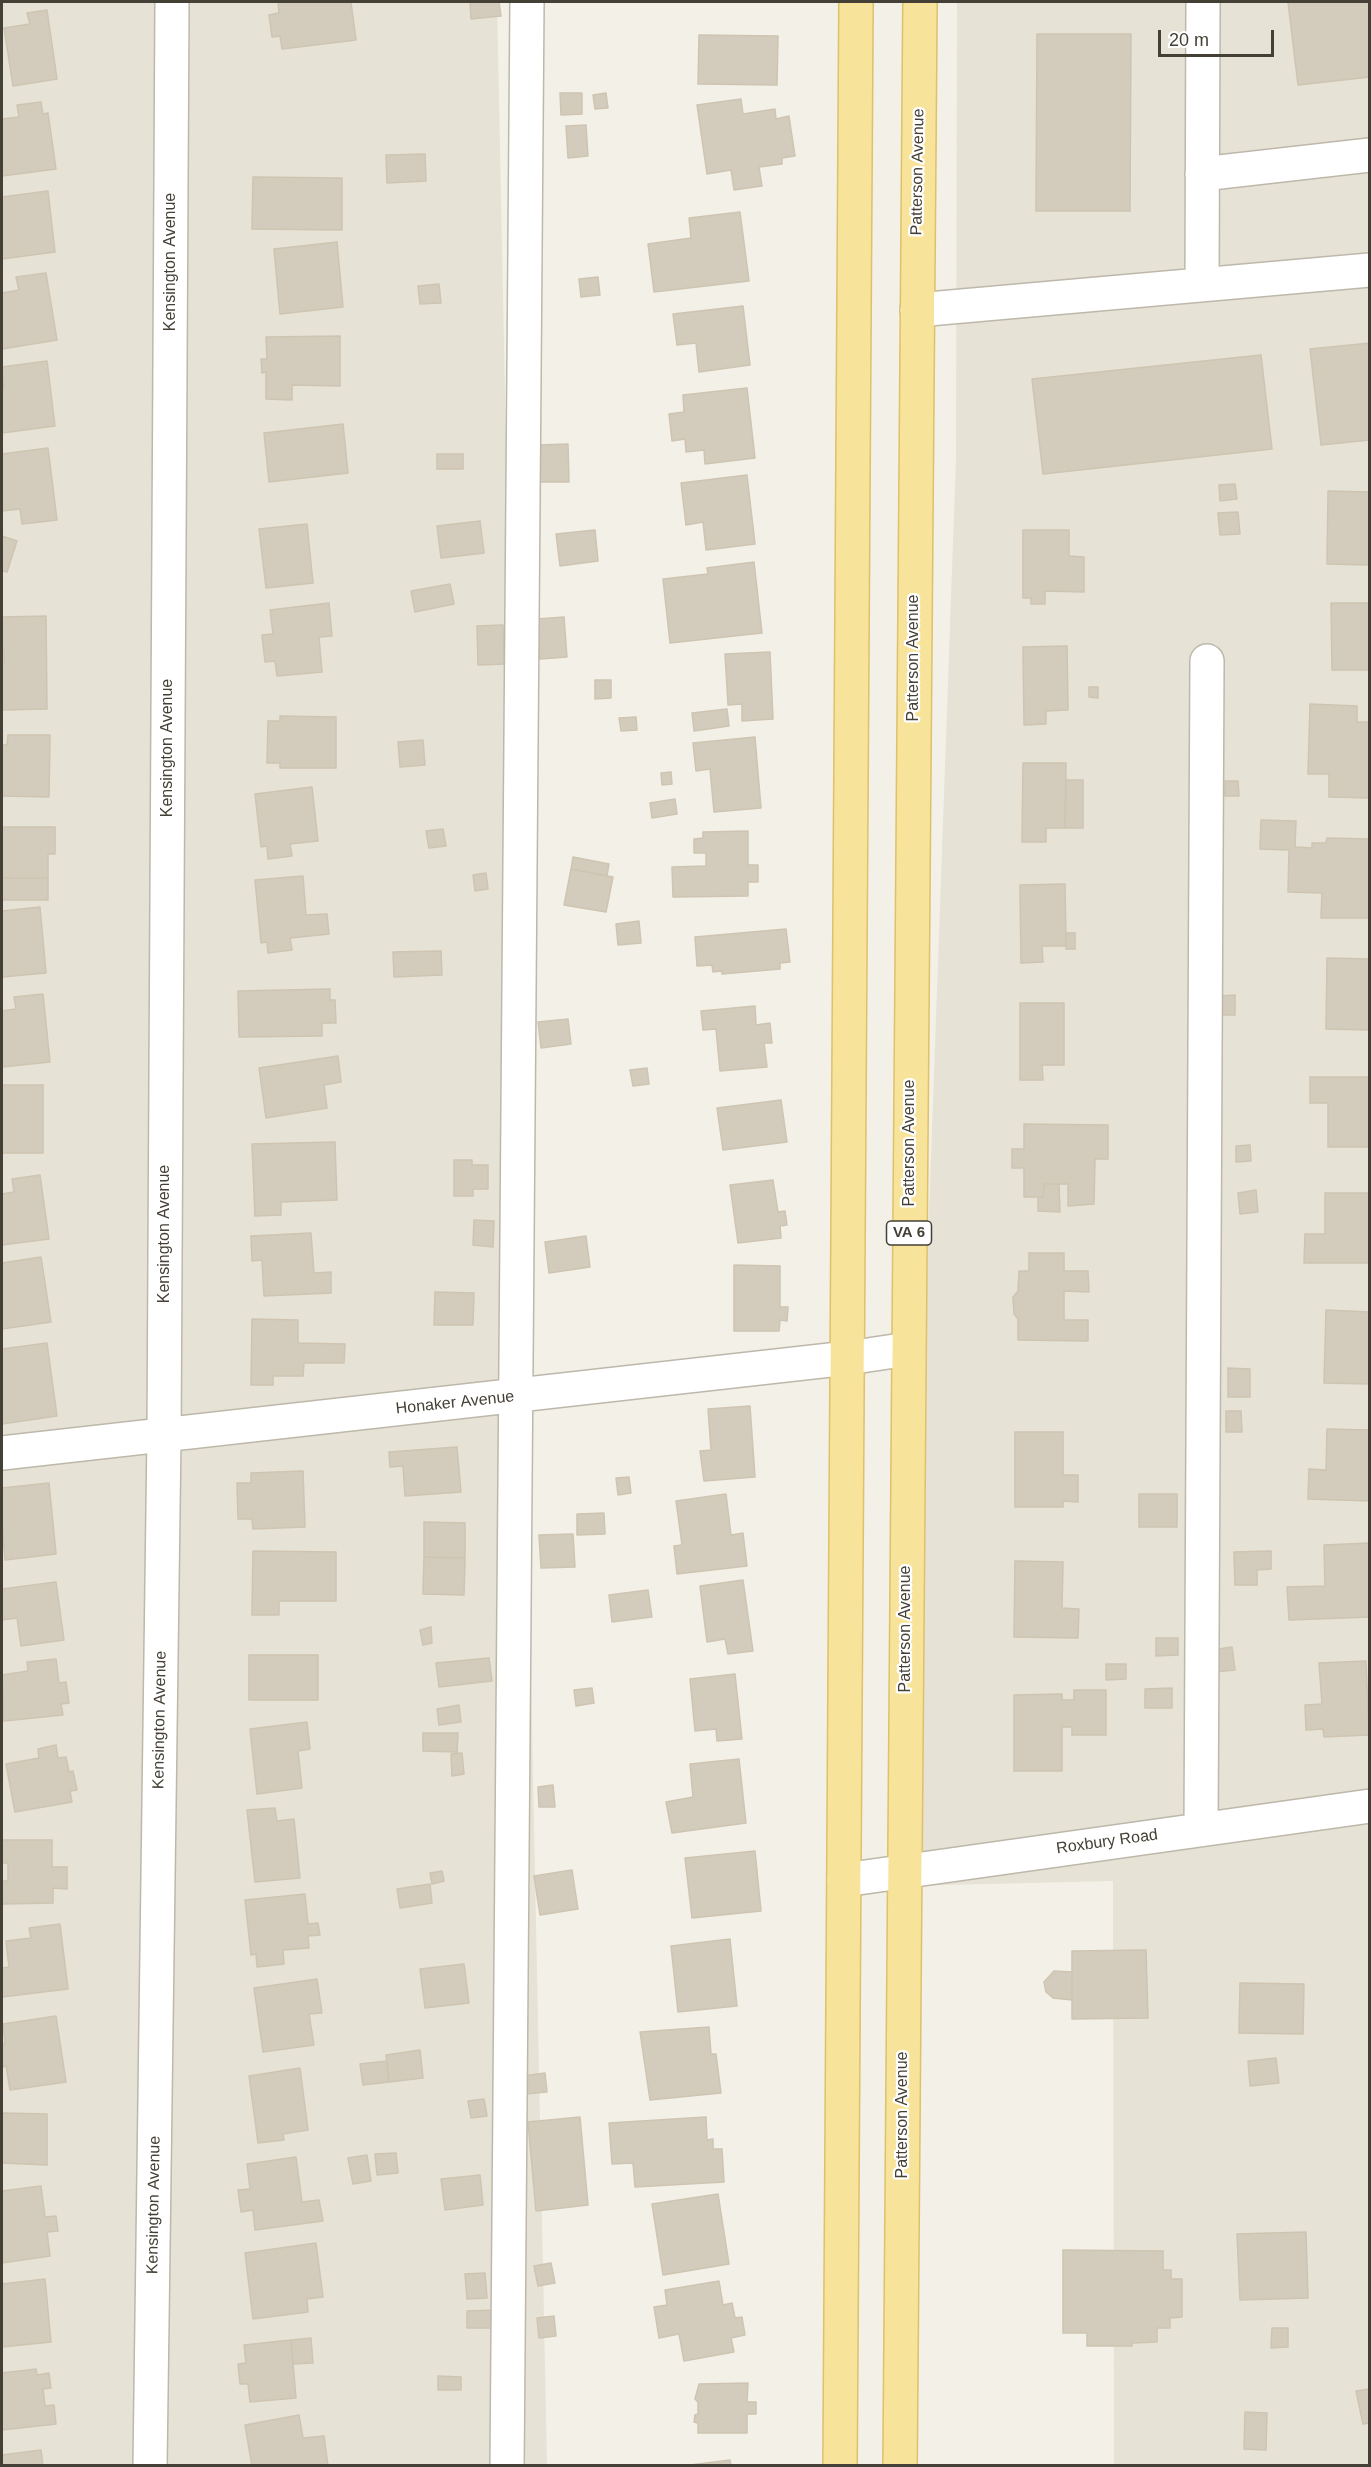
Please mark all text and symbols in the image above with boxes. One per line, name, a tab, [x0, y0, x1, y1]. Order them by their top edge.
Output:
scale bar	[1161, 18, 1276, 56]
text: 20 m	[1169, 30, 1209, 50]
street label: Patterson Avenue	[907, 108, 929, 236]
street label: Kensington Avenue	[161, 193, 181, 331]
street label: Patterson Avenue	[904, 595, 924, 721]
street label: Kensington Avenue	[158, 679, 178, 817]
street label: Patterson Avenue	[900, 1080, 920, 1206]
street label: Kensington Avenue	[155, 1165, 175, 1303]
road number: VA 6	[886, 1221, 932, 1245]
street label: Honaker Avenue	[395, 1387, 515, 1419]
street label: Patterson Avenue	[896, 1566, 916, 1692]
street label: Kensington Avenue	[149, 1651, 171, 1789]
street label: Roxbury Road	[1055, 1825, 1159, 1859]
street label: Patterson Avenue	[893, 2052, 913, 2178]
street label: Kensington Avenue	[143, 2136, 165, 2274]

